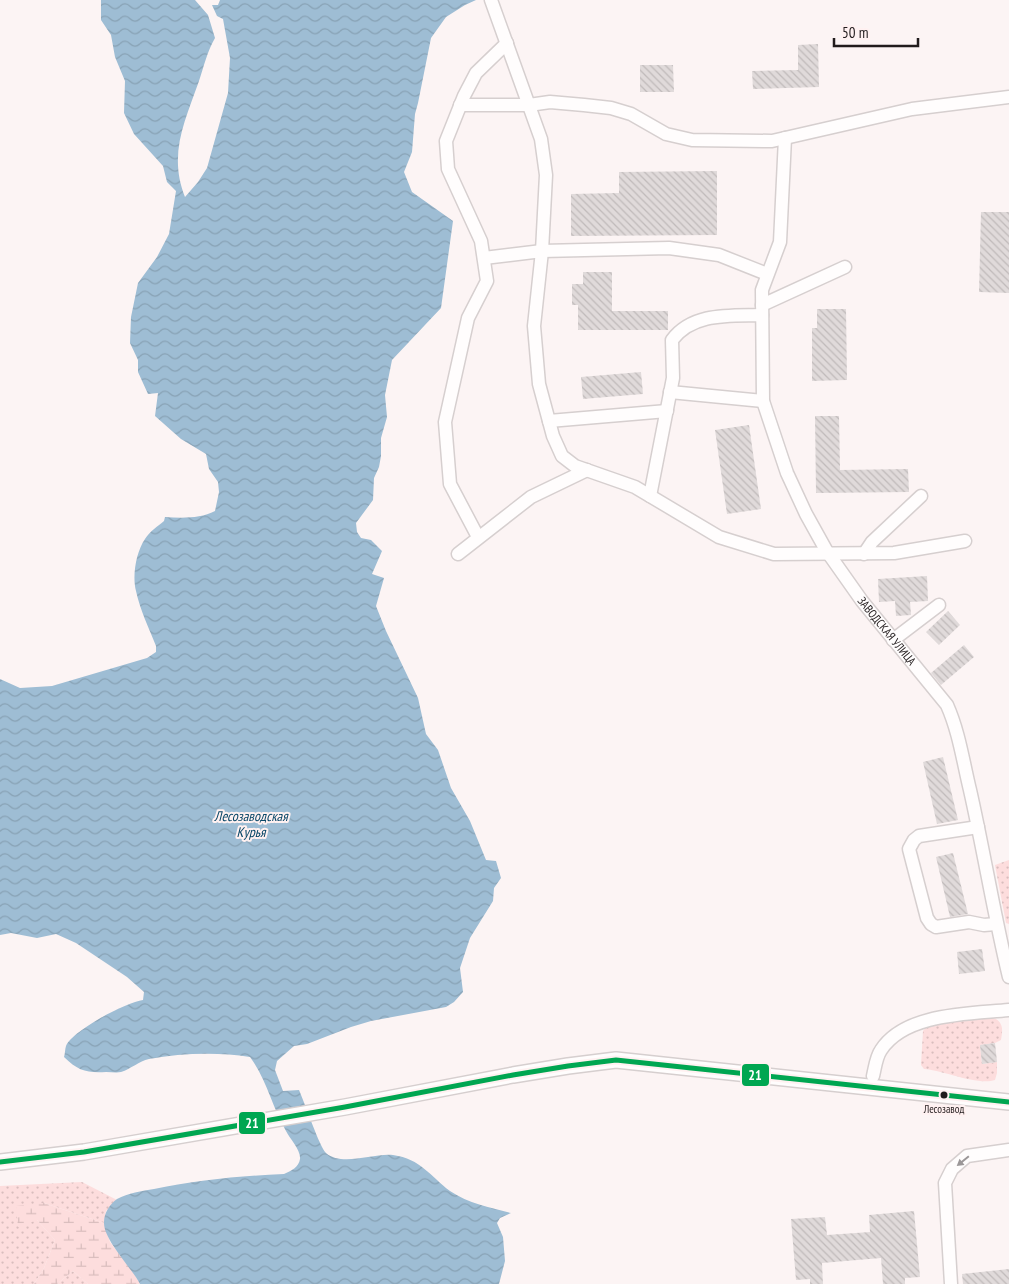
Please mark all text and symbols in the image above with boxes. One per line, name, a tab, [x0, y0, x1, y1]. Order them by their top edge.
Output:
scale bar	[834, 15, 918, 47]
text: 50 m	[842, 23, 868, 42]
street label: ЗАВОДСКАЯ УЛИЦА	[854, 594, 920, 668]
water label: Лесозаводская Курья	[213, 807, 289, 841]
line badge: 21	[741, 1063, 770, 1087]
text: 21	[748, 1066, 762, 1084]
marker: Лесозавод	[939, 1090, 949, 1100]
place label: Лесозавод	[923, 1102, 965, 1116]
line badge: 21	[238, 1111, 266, 1135]
text: 21	[245, 1114, 259, 1132]
one-way arrow	[956, 1155, 969, 1166]

